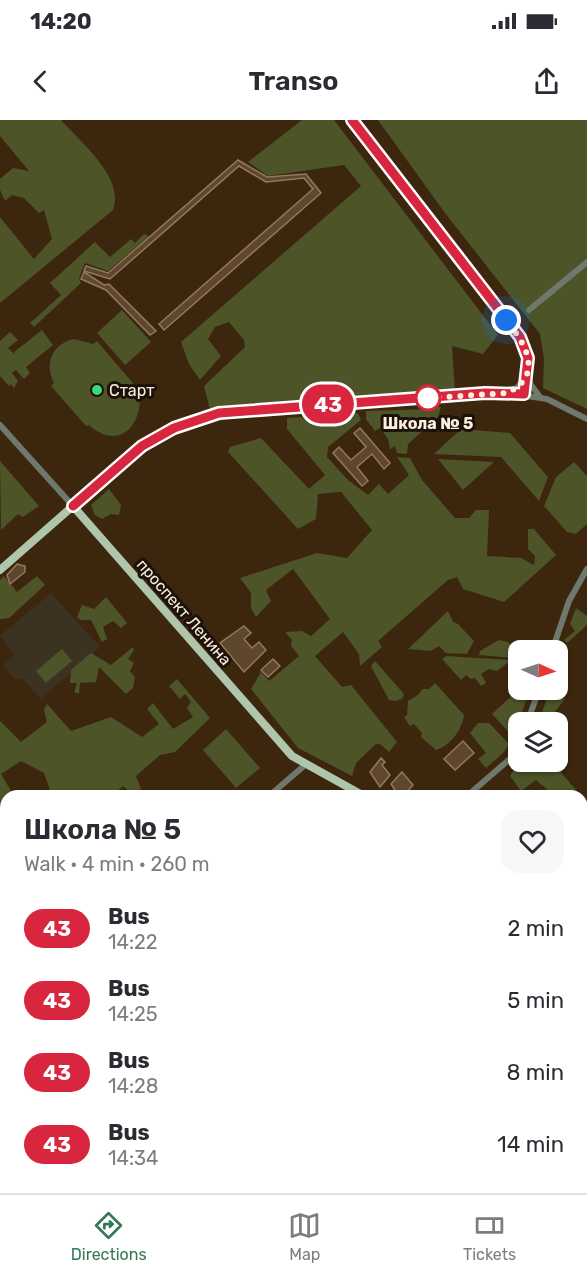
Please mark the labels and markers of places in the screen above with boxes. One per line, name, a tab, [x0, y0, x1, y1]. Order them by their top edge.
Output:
place label: Старт	[109, 381, 154, 400]
marker: Старт	[90, 383, 104, 397]
marker: Школа № 5	[415, 385, 441, 411]
place label: Школа № 5	[383, 414, 473, 433]

